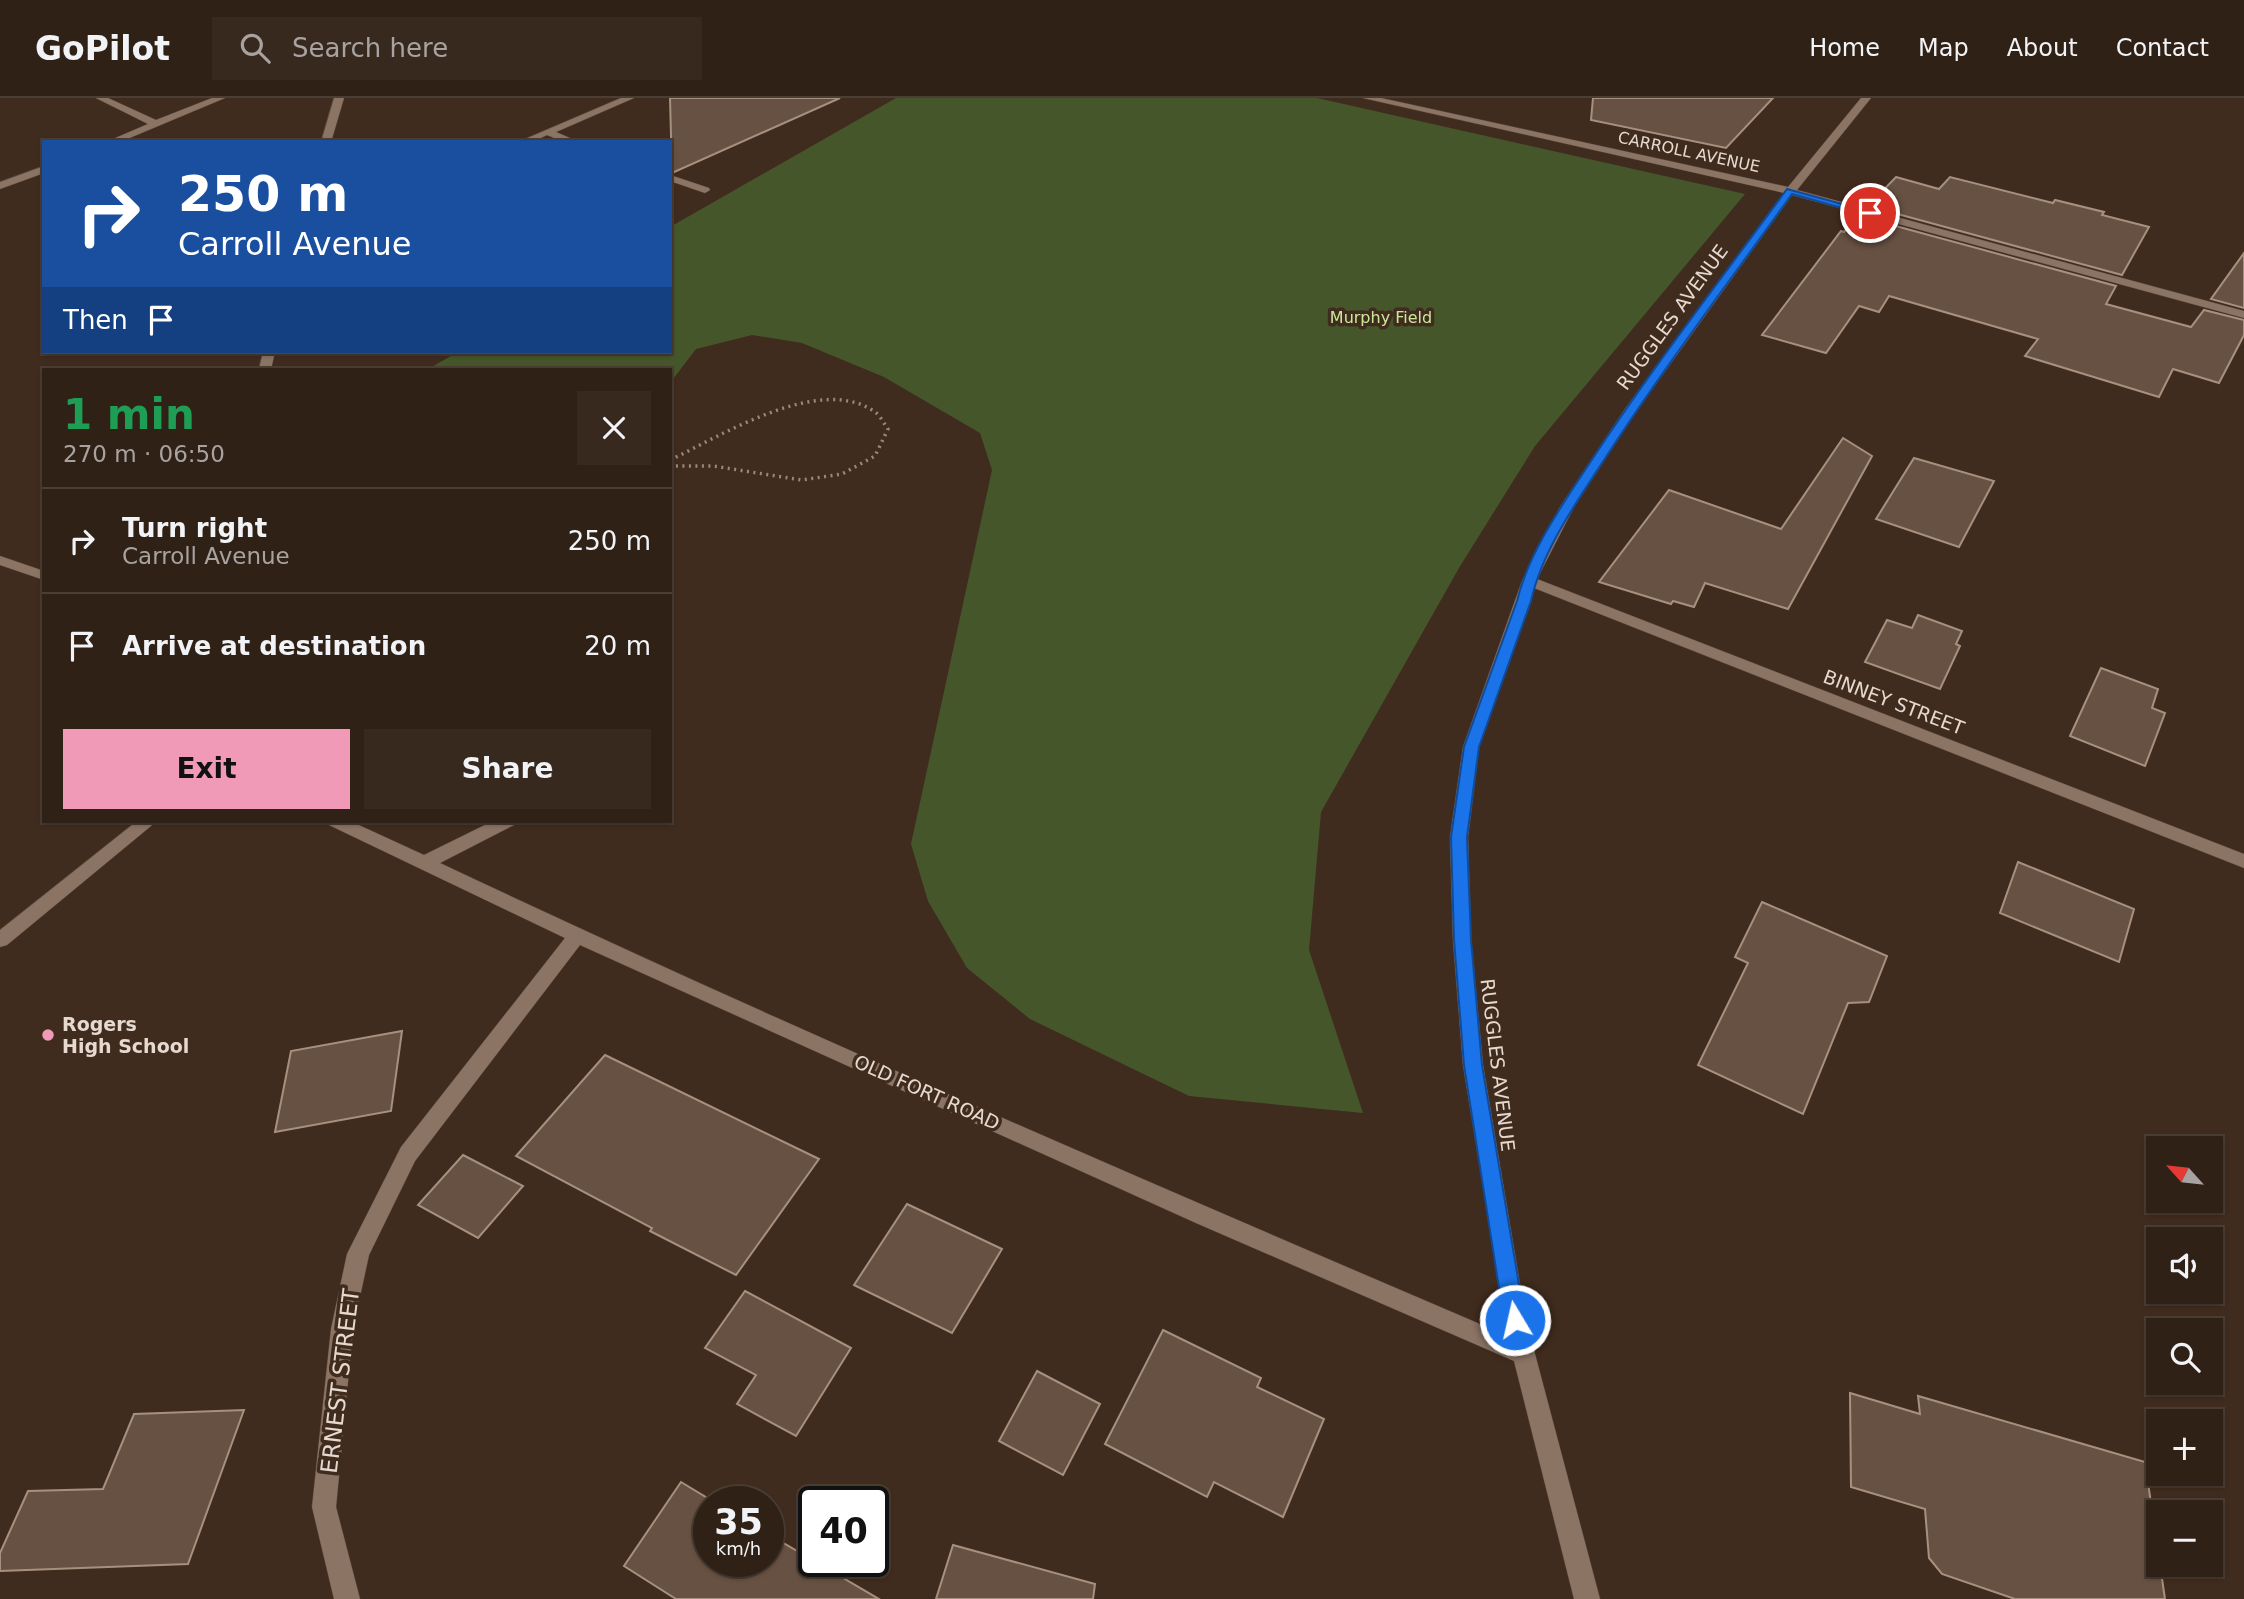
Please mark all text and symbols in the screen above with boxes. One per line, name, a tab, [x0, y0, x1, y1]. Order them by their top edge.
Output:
search box	[212, 17, 702, 80]
text: GoPilot	[35, 29, 170, 68]
icon: search	[236, 29, 274, 67]
text: Search here	[292, 33, 448, 63]
text: Home	[1809, 34, 1880, 62]
text: Map	[1918, 34, 1969, 62]
text: About	[2007, 34, 2078, 62]
text: Contact	[2116, 34, 2209, 62]
street label: CARROLL AVENUE	[1616, 128, 1762, 176]
text: 250 m	[178, 166, 348, 223]
icon: right	[63, 168, 154, 259]
pin	[1840, 183, 1900, 243]
icon: arrive	[1851, 194, 1889, 232]
text: Carroll Avenue	[178, 225, 411, 263]
street label: RUGGLES AVENUE	[1612, 240, 1732, 394]
icon: arrive	[142, 301, 180, 339]
text: Then	[63, 305, 128, 335]
park label: Murphy Field	[1330, 308, 1432, 327]
text: 1 min	[63, 390, 195, 439]
button: close	[577, 391, 651, 465]
text: 270 m · 06:50	[63, 441, 225, 467]
text: Turn right	[122, 513, 267, 543]
icon: right	[63, 522, 101, 560]
text: 250 m	[568, 526, 651, 556]
text: Carroll Avenue	[122, 543, 290, 569]
icon: arrive	[63, 627, 101, 665]
text: Arrive at destination	[122, 631, 426, 661]
text: 20 m	[584, 631, 651, 661]
street label: BINNEY STREET	[1820, 665, 1968, 739]
button: Exit	[63, 729, 350, 809]
button: Share	[364, 729, 651, 809]
street label: RUGGLES AVENUE	[1476, 977, 1520, 1153]
place label: Rogers High School	[62, 1013, 189, 1057]
marker: Rogers High School	[40, 1027, 56, 1043]
street label: OLD FORT ROAD	[851, 1050, 1003, 1134]
north arrow	[2146, 1136, 2222, 1213]
map controls	[2146, 1136, 2223, 1577]
button: sound	[2146, 1227, 2223, 1304]
position arrow	[1478, 1283, 1552, 1357]
street label: ERNEST STREET	[316, 1286, 364, 1475]
button: search	[2146, 1318, 2223, 1395]
button: +	[2146, 1409, 2223, 1486]
speed limit sign: 40	[798, 1486, 889, 1577]
button: −	[2146, 1500, 2223, 1577]
text: 35	[714, 1502, 763, 1542]
text: km/h	[716, 1538, 761, 1559]

